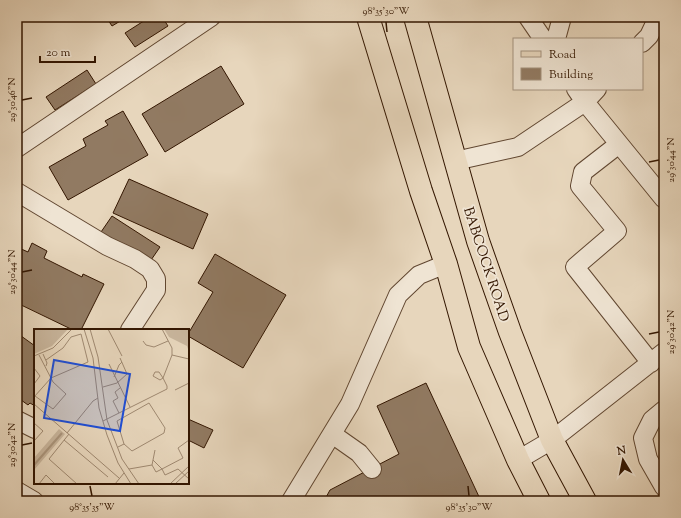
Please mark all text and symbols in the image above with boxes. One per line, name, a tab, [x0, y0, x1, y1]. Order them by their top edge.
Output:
text: 98°35'30"W	[363, 4, 409, 19]
scale bar	[40, 38, 95, 64]
legend	[513, 38, 643, 90]
text: 20 m	[46, 44, 71, 62]
text: Road	[549, 46, 576, 64]
text: Building	[549, 66, 593, 84]
text: 29°30'46"N	[5, 78, 20, 122]
text: 29°30'44"N	[664, 138, 679, 182]
street label: BABCOCK ROAD	[457, 205, 513, 325]
text: 29°30'44"N	[5, 250, 20, 294]
text: 29°30'42"N	[664, 310, 679, 354]
inset map	[34, 329, 189, 484]
text: 29°30'42"N	[5, 423, 20, 467]
north arrow	[603, 440, 643, 480]
text: N	[615, 442, 627, 460]
text: 98°35'35"W	[69, 500, 115, 515]
text: 98°35'30"W	[446, 500, 492, 515]

